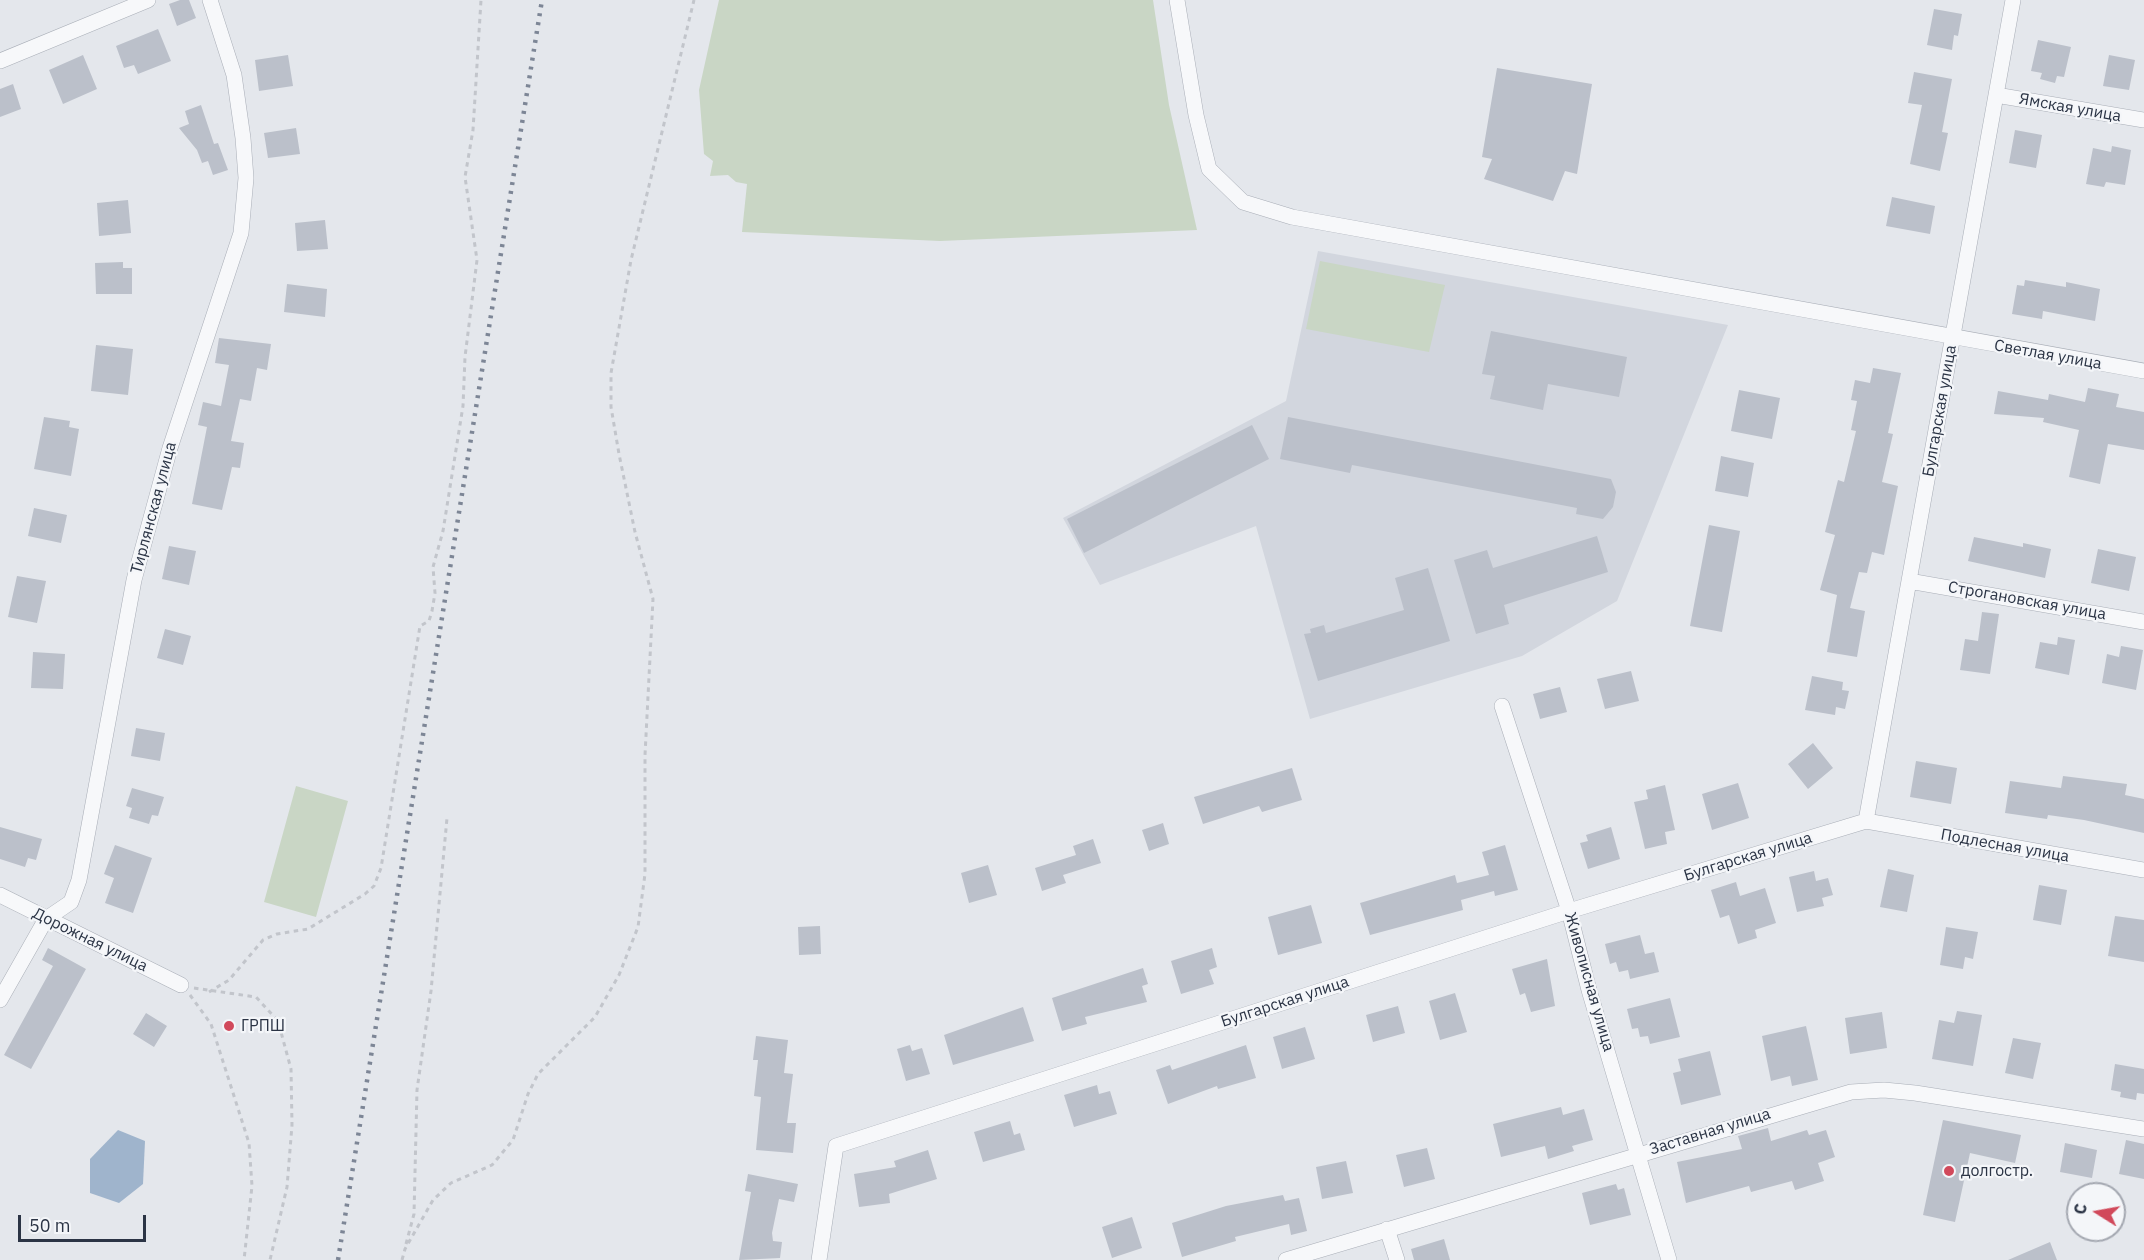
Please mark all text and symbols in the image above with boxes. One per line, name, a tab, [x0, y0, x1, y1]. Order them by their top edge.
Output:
street label: Ямская улица	[2017, 90, 2123, 126]
street label: Светлая улица	[1993, 336, 2103, 374]
street label: Булгарская улица	[1919, 344, 1961, 478]
street label: Тирлянская улица	[127, 440, 181, 576]
street label: Строгановская улица	[1946, 578, 2108, 624]
street label: Подлесная улица	[1939, 825, 2071, 867]
street label: Булгарская улица	[1681, 828, 1815, 886]
street label: Дорожная улица	[29, 904, 151, 976]
street label: Живописная улица	[1560, 910, 1618, 1054]
street label: Булгарская улица	[1219, 972, 1351, 1032]
place label: ГРПШ	[241, 1016, 285, 1036]
marker: ГРПШ	[222, 1019, 236, 1033]
street label: Заставная улица	[1647, 1104, 1773, 1160]
place label: долгостр.	[1961, 1161, 2033, 1181]
marker: долгостр.	[1942, 1164, 1956, 1178]
north arrow	[2066, 1182, 2126, 1242]
text: С	[2069, 1202, 2091, 1216]
scale bar	[21, 1203, 148, 1241]
text: 50 m	[29, 1214, 71, 1237]

